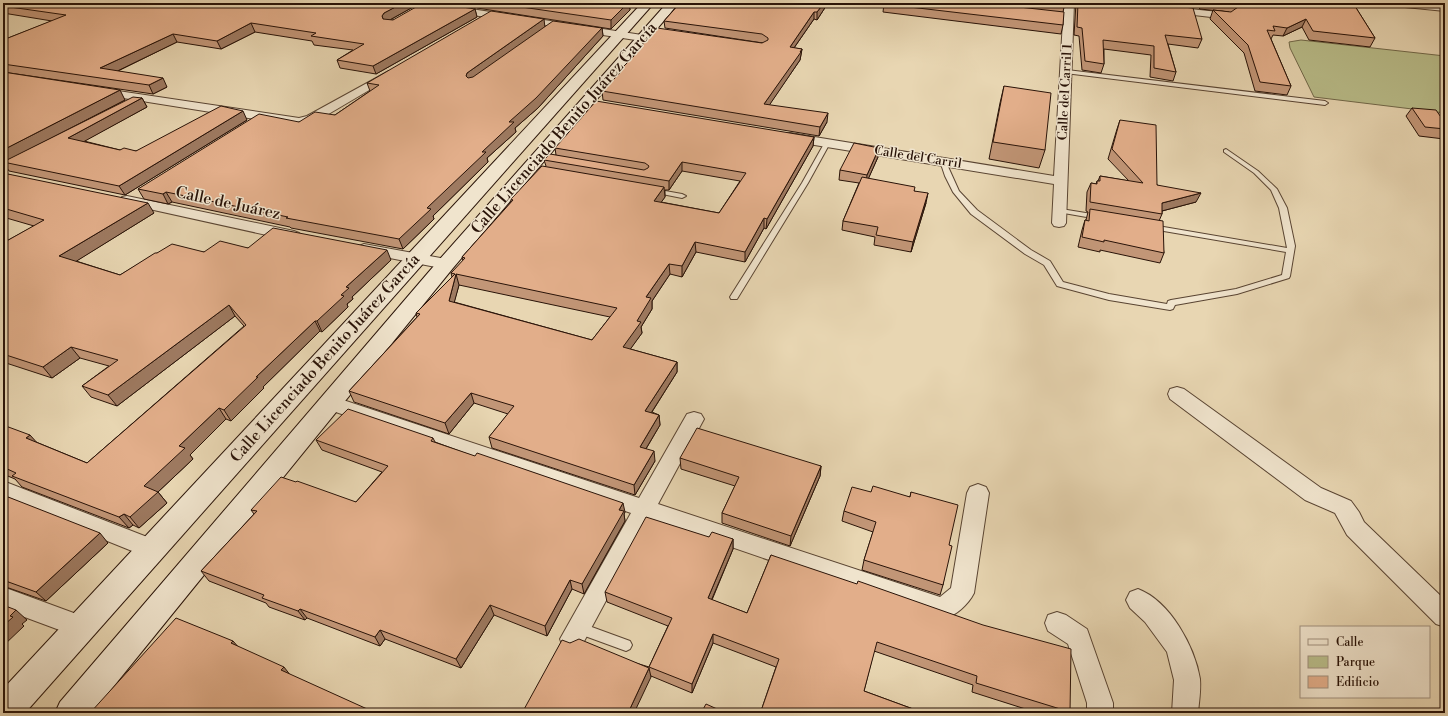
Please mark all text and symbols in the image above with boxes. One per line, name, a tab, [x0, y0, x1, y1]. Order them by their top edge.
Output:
street label: Calle Licenciado Benito Juárez García	[467, 17, 662, 238]
street label: Calle del Carril 1	[1054, 43, 1076, 141]
street label: Calle del Carril	[873, 142, 963, 172]
street label: Calle de Juárez	[174, 182, 282, 224]
street label: Calle Licenciado Benito Juárez García	[226, 249, 425, 467]
legend	[1300, 626, 1430, 698]
text: Calle	[1336, 635, 1363, 650]
text: Parque	[1336, 655, 1375, 670]
text: Edificio	[1336, 675, 1379, 690]

